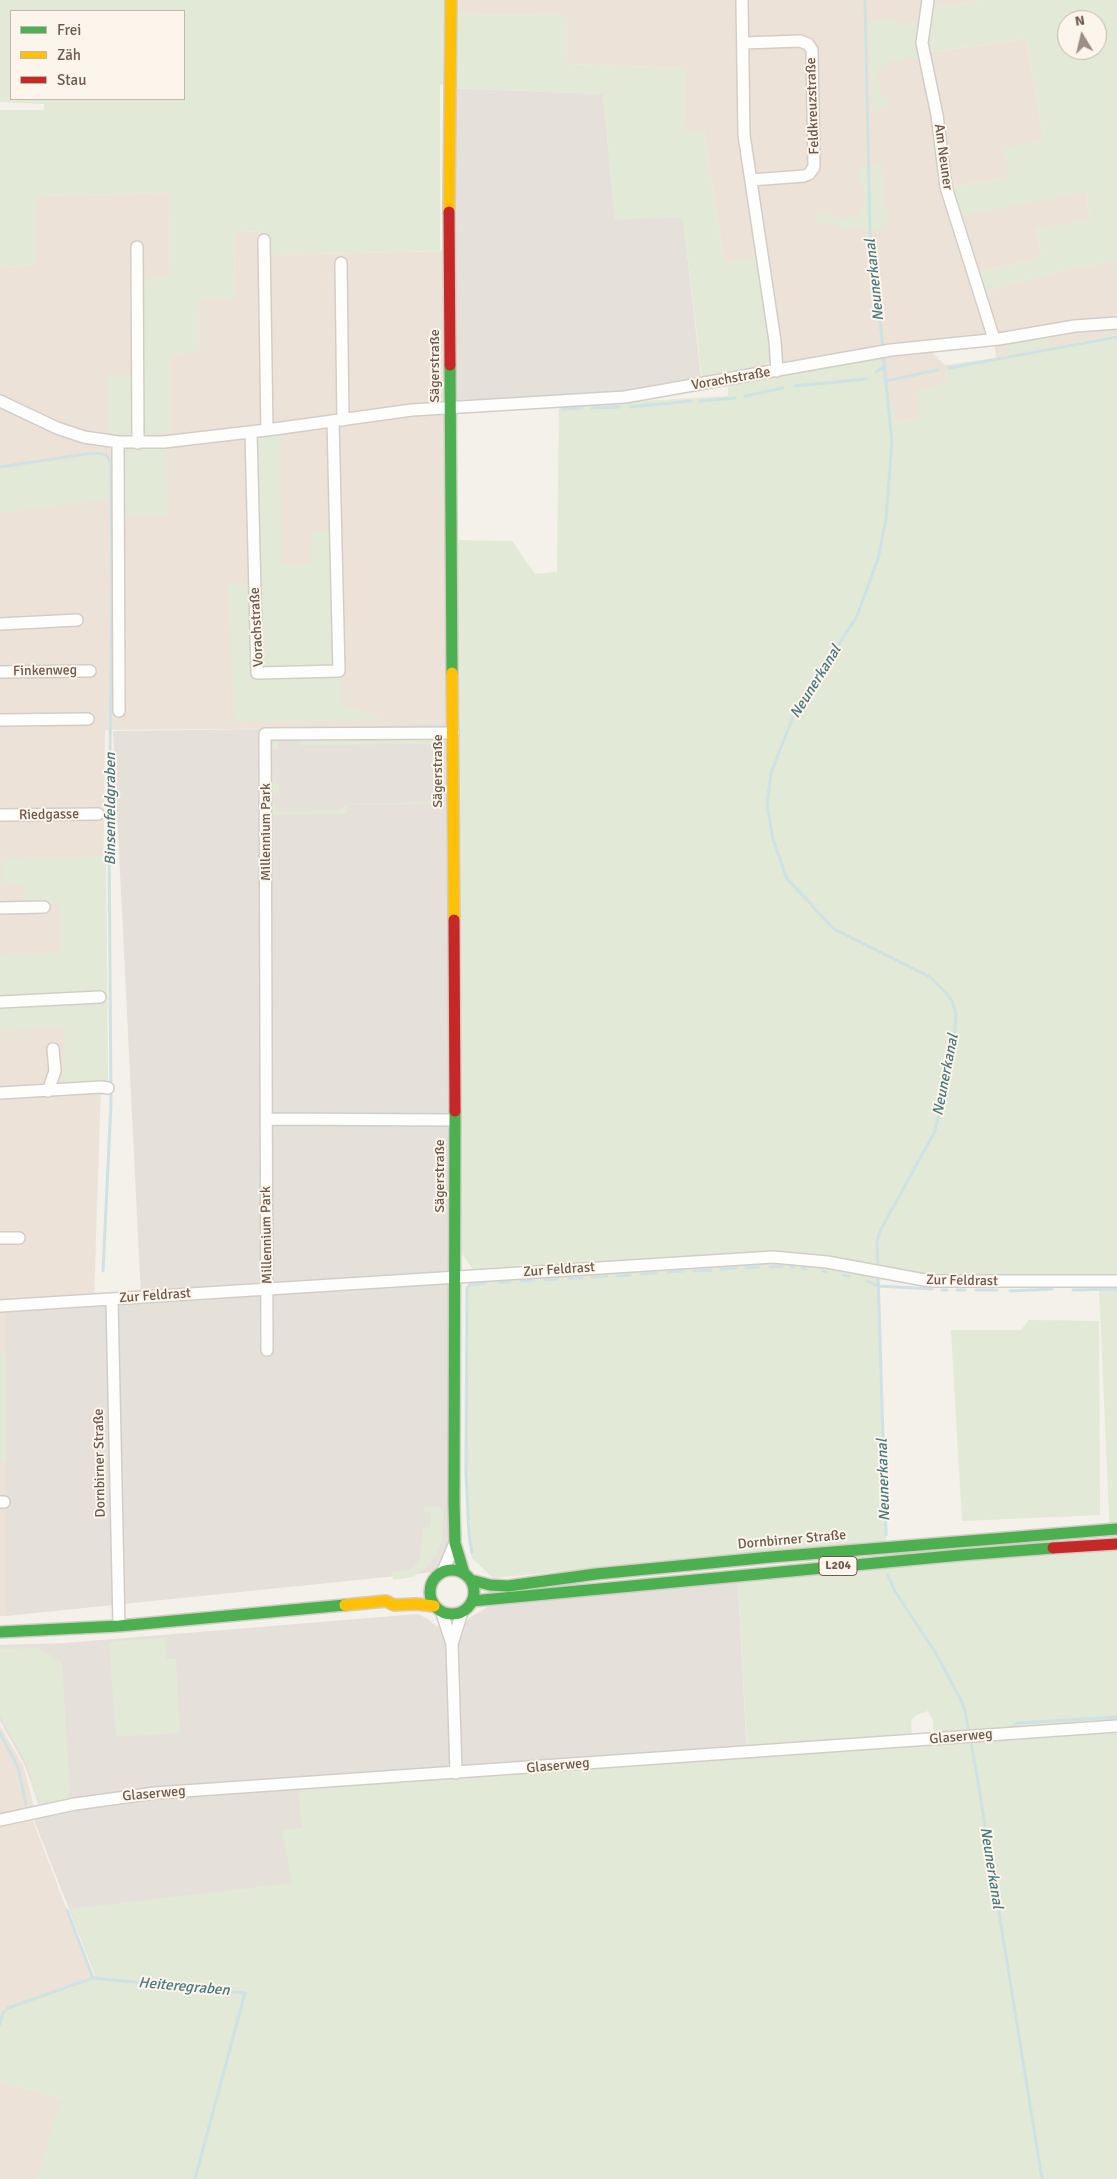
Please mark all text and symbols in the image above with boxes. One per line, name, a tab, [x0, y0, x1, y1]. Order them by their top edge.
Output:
legend	[10, 10, 185, 100]
north arrow	[1057, 10, 1107, 60]
text: N	[1074, 12, 1086, 30]
text: Frei	[57, 21, 81, 39]
text: Zäh	[57, 46, 81, 64]
street label: Feldkreuzstraße	[803, 57, 823, 155]
text: Stau	[57, 71, 86, 89]
street label: Am Neuner	[930, 123, 956, 191]
water label: Neunerkanal	[862, 238, 888, 322]
street label: Sägerstraße	[427, 329, 443, 403]
street label: Vorachstraße	[690, 364, 772, 394]
street label: Vorachstraße	[247, 587, 267, 667]
water label: Neunerkanal	[787, 642, 845, 722]
street label: Finkenweg	[13, 662, 77, 680]
street label: Sägerstraße	[430, 734, 446, 808]
water label: Binsenfeldgraben	[102, 753, 120, 865]
street label: Millennium Park	[258, 783, 274, 881]
street label: Riedgasse	[19, 806, 79, 824]
water label: Neunerkanal	[929, 1033, 963, 1117]
street label: Sägerstraße	[432, 1139, 448, 1213]
street label: Millennium Park	[258, 1186, 276, 1284]
street label: Zur Feldrast	[523, 1259, 595, 1281]
street label: Zur Feldrast	[926, 1272, 998, 1290]
street label: Zur Feldrast	[119, 1285, 191, 1307]
street label: Dornbirner Straße	[91, 1408, 109, 1518]
water label: Neunerkanal	[874, 1438, 894, 1522]
street label: Dornbirner Straße	[737, 1527, 847, 1553]
road number: L204	[819, 1556, 857, 1575]
street label: Glaserweg	[929, 1726, 993, 1748]
street label: Glaserweg	[526, 1755, 590, 1777]
street label: Glaserweg	[122, 1783, 186, 1805]
water label: Neunerkanal	[976, 1826, 1006, 1910]
water label: Heiteregraben	[138, 1974, 230, 2000]

